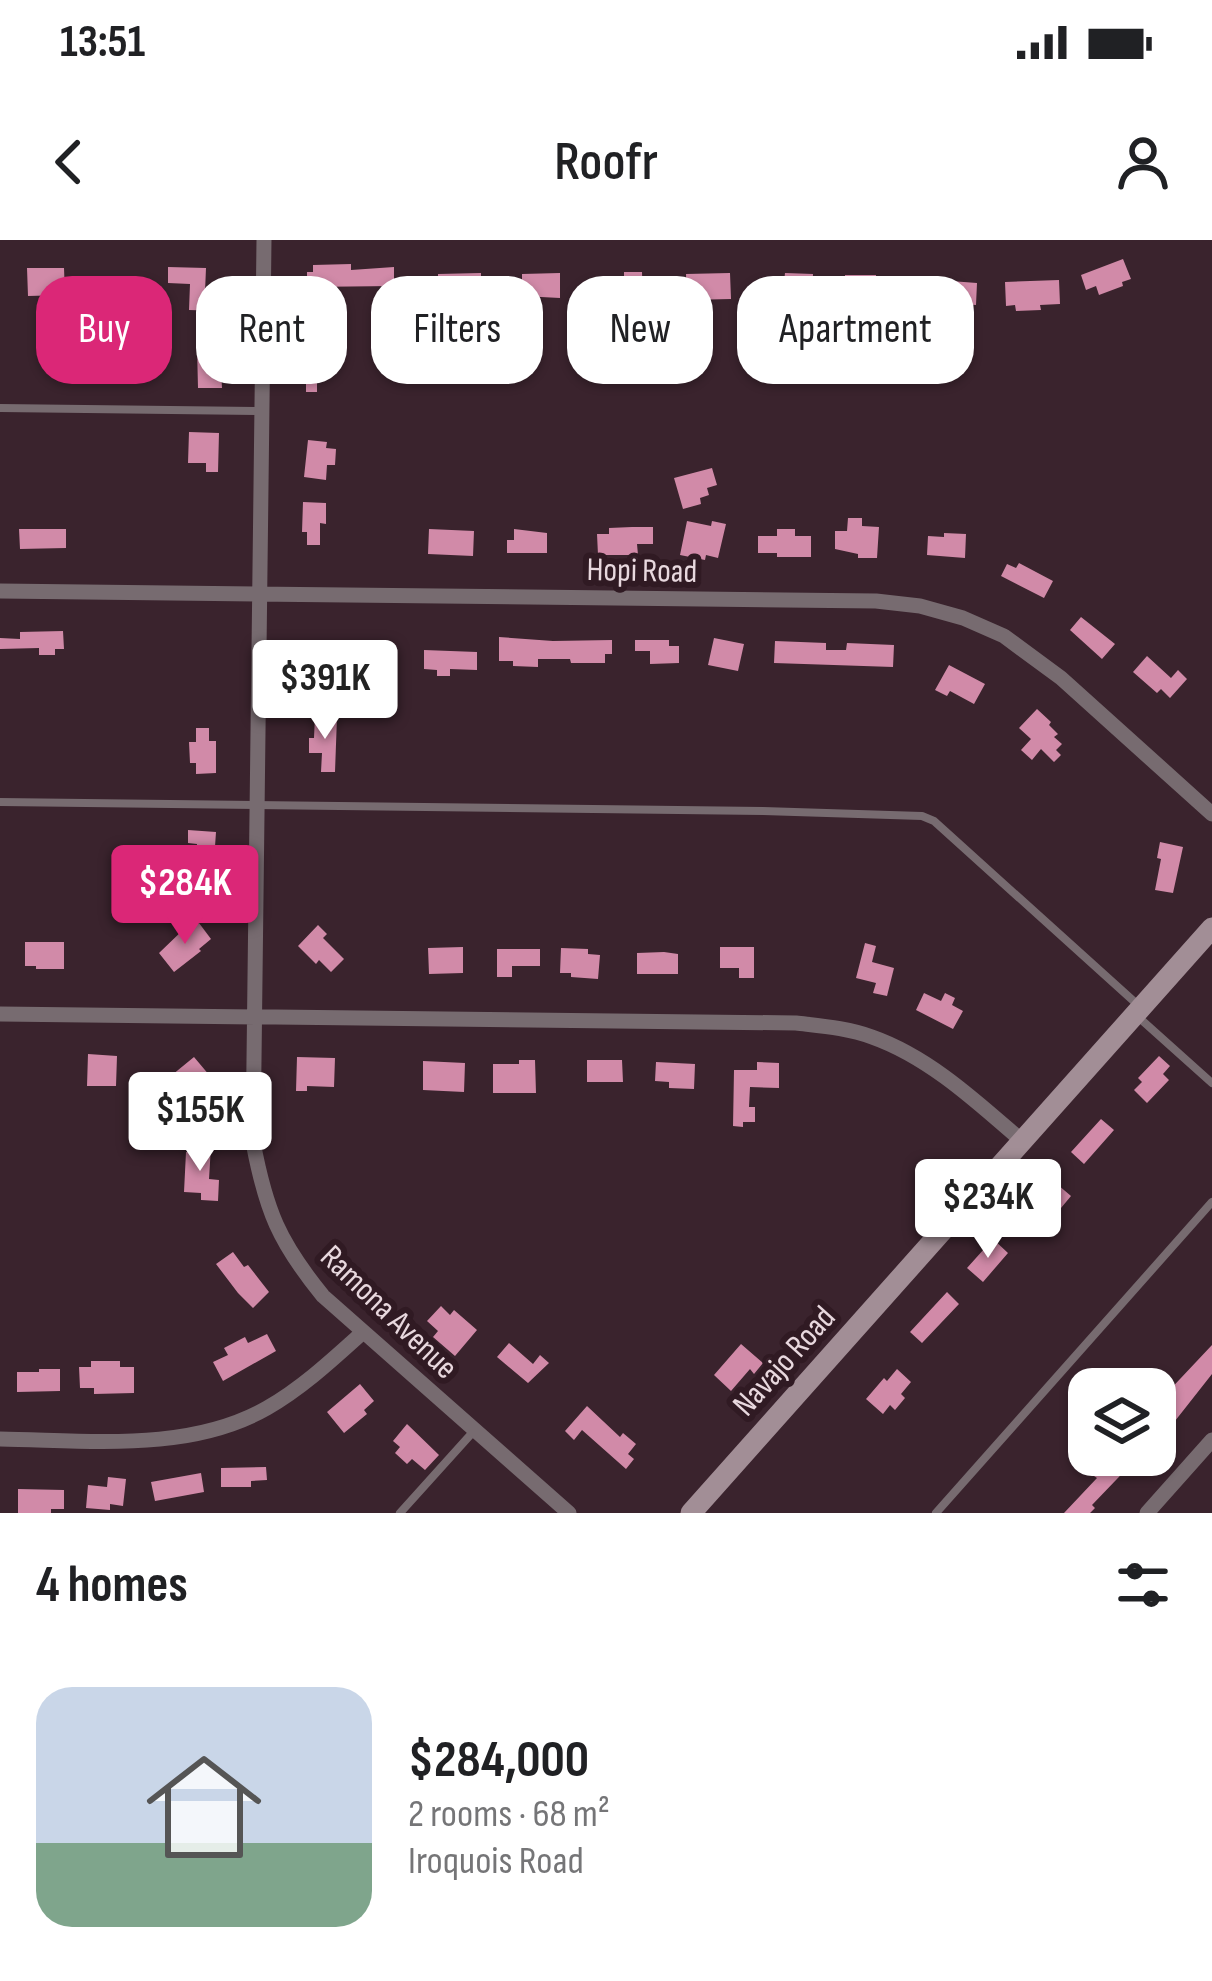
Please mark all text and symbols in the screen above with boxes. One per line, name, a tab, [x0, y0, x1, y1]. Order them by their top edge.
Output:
text: 13:51	[60, 15, 145, 70]
icon: back	[36, 129, 102, 195]
icon: person	[1110, 129, 1176, 195]
text: Roofr	[554, 130, 658, 195]
chip: Buy	[36, 276, 172, 384]
chip: Rent	[196, 276, 347, 384]
chip: Filters	[371, 276, 543, 384]
chip: New	[567, 276, 713, 384]
chip: Apartment	[737, 276, 974, 384]
street label: Hopi Road	[586, 550, 698, 592]
pin: $391K	[241, 640, 409, 742]
text: $391K	[280, 655, 370, 702]
pin: $284K	[101, 845, 269, 947]
text: $284K	[138, 860, 232, 907]
pin: $155K	[116, 1072, 284, 1174]
text: $155K	[156, 1087, 244, 1134]
pin: $234K	[904, 1159, 1072, 1261]
text: $234K	[942, 1174, 1034, 1221]
street label: Ramona Avenue	[312, 1237, 466, 1388]
street label: Navajo Road	[725, 1298, 844, 1425]
map controls	[1068, 1368, 1176, 1476]
button: layers	[1068, 1368, 1176, 1476]
icon: filters	[1110, 1552, 1176, 1618]
text: 4 homes	[36, 1555, 188, 1616]
text: $284,000	[408, 1730, 589, 1791]
icon: home	[132, 1735, 276, 1879]
text: 2 rooms · 68 m²	[408, 1791, 610, 1838]
text: Iroquois Road	[408, 1838, 584, 1885]

